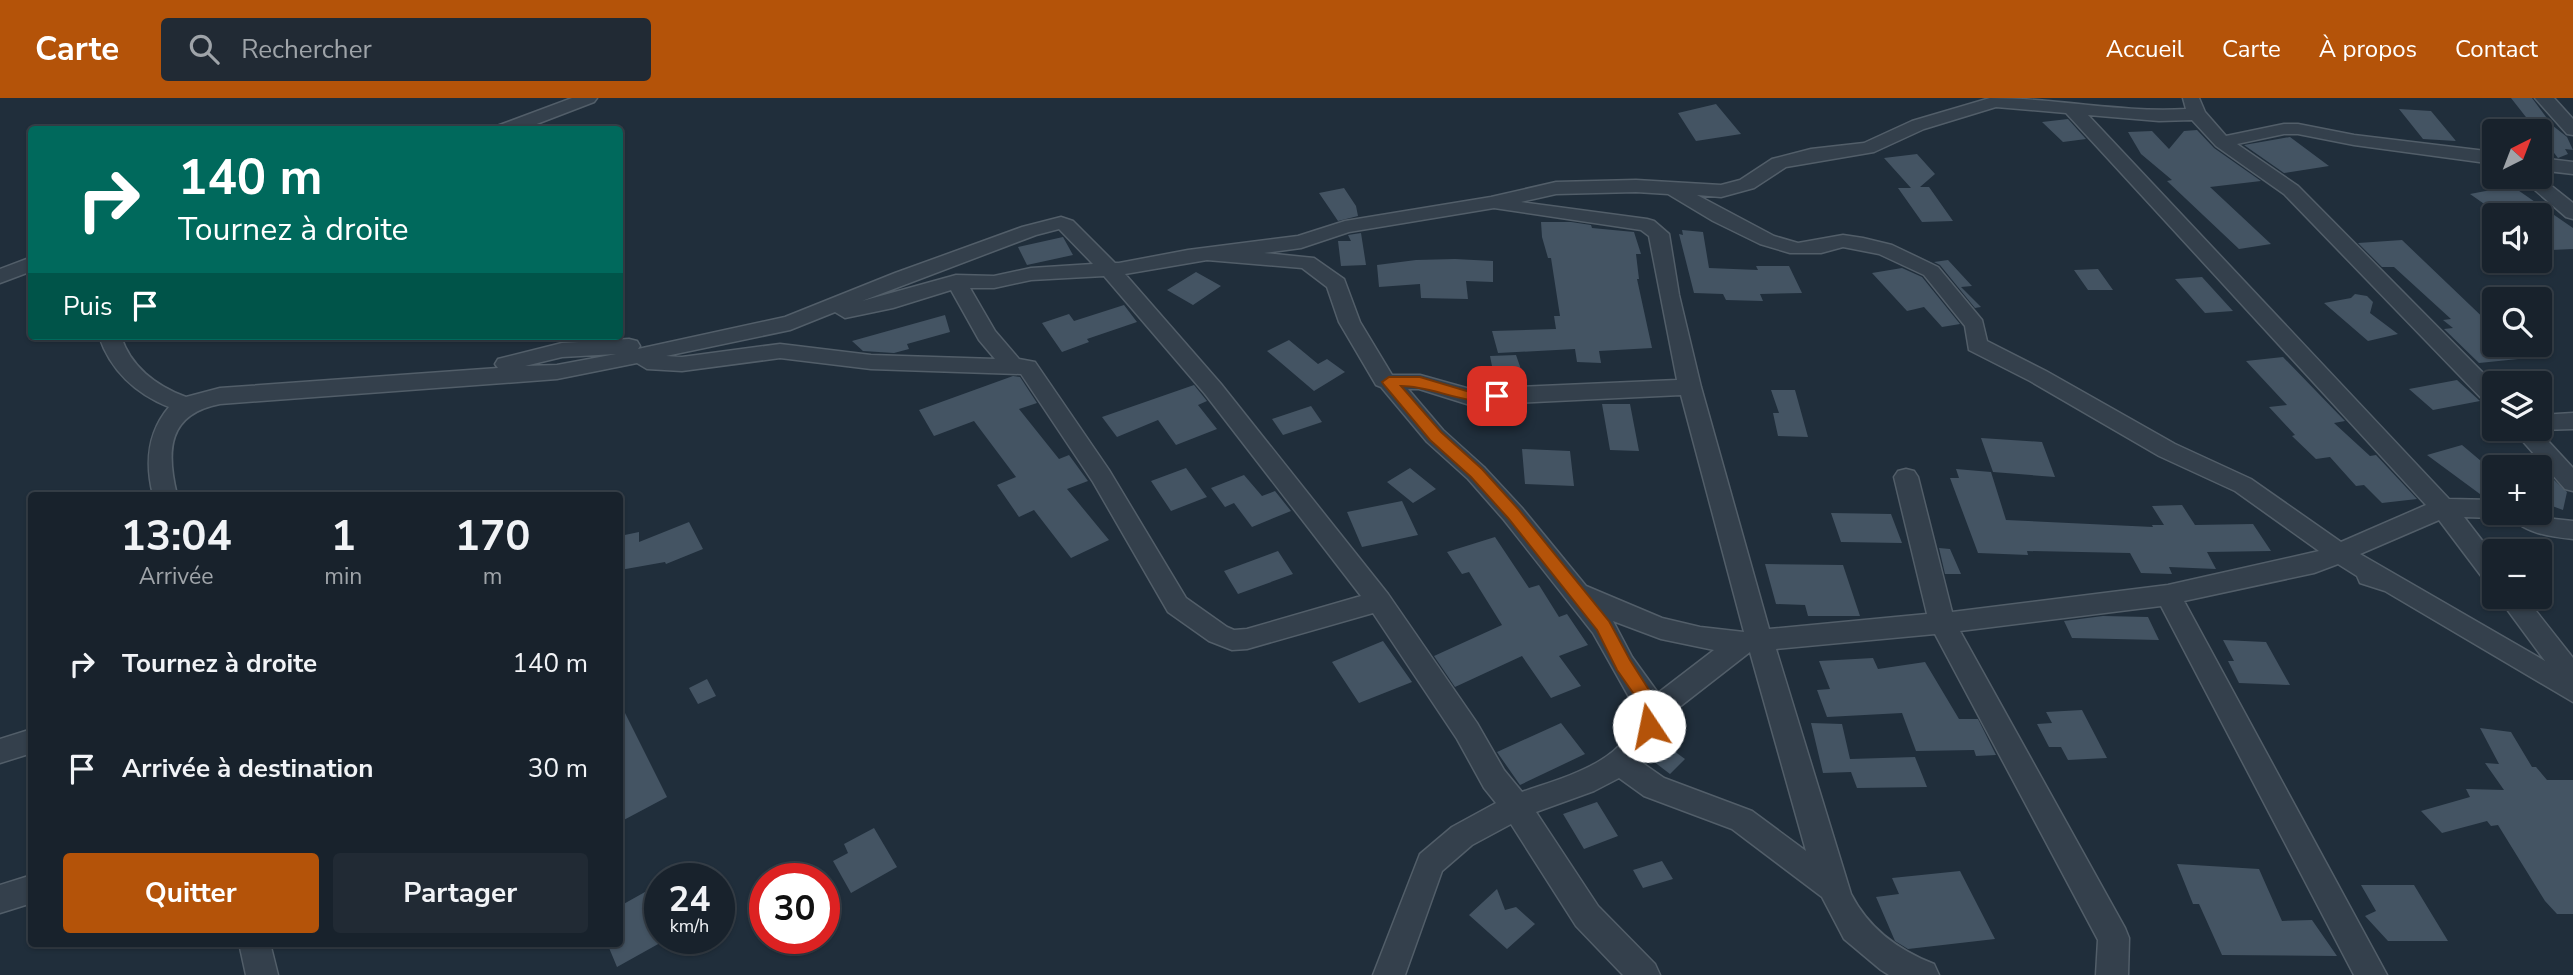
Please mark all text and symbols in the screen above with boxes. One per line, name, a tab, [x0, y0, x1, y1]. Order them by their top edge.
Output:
search box	[161, 18, 651, 81]
text: Carte	[35, 27, 119, 72]
icon: search	[185, 30, 223, 68]
text: Rechercher	[241, 32, 372, 67]
text: Accueil	[2106, 33, 2184, 65]
text: Carte	[2222, 33, 2281, 65]
text: À propos	[2319, 33, 2417, 65]
text: Contact	[2455, 33, 2538, 65]
north arrow	[2482, 119, 2552, 189]
map controls	[2482, 119, 2552, 609]
text: 140 m	[178, 144, 322, 211]
icon: right	[63, 154, 154, 245]
button: sound	[2482, 203, 2552, 273]
text: Tournez à droite	[178, 208, 409, 251]
icon: arrive	[126, 287, 164, 325]
button: search	[2482, 287, 2552, 357]
text: Puis	[63, 289, 112, 324]
pin	[1467, 366, 1527, 426]
button: layers	[2482, 371, 2552, 441]
icon: arrive	[1478, 377, 1516, 415]
button: +	[2482, 455, 2552, 525]
text: 13:04	[121, 508, 232, 565]
text: 1	[331, 508, 356, 565]
text: 170	[455, 508, 530, 565]
button: −	[2482, 539, 2552, 609]
text: Arrivée	[139, 561, 213, 592]
text: min	[324, 561, 362, 592]
text: m	[483, 561, 503, 592]
icon: right	[63, 645, 101, 683]
text: Tournez à droite	[122, 646, 317, 681]
text: 140 m	[512, 646, 588, 681]
position arrow	[1612, 689, 1686, 763]
icon: arrive	[63, 750, 101, 788]
text: Arrivée à destination	[122, 751, 373, 786]
text: 30 m	[528, 751, 588, 786]
button: Quitter	[63, 853, 319, 933]
button: Partager	[333, 853, 588, 933]
speed limit sign: 30	[749, 863, 840, 954]
text: 24	[668, 876, 711, 923]
text: km/h	[670, 914, 709, 938]

